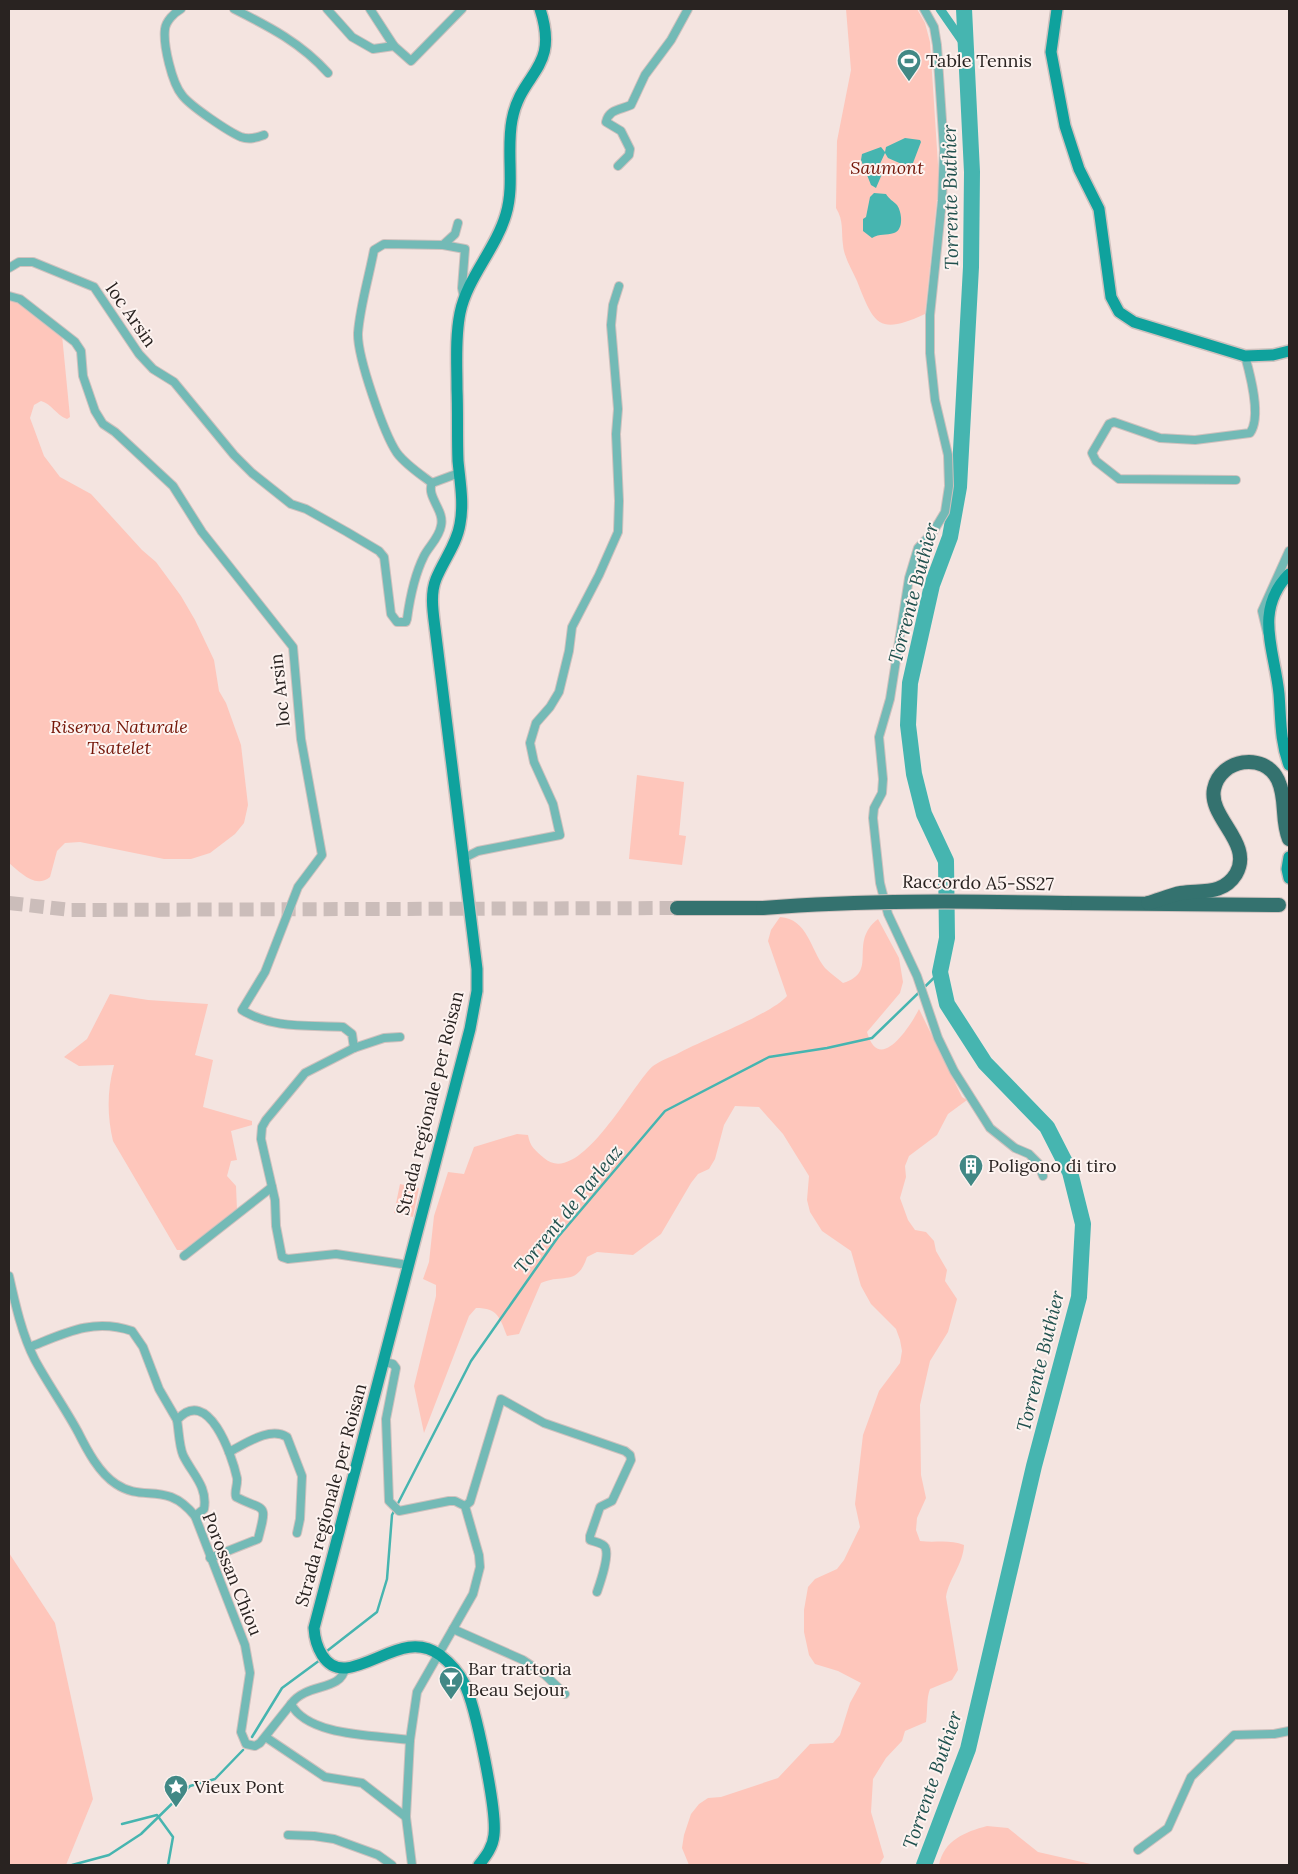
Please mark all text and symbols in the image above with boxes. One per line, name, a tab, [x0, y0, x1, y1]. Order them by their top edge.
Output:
sports icon: Table Tennis	[896, 48, 922, 82]
place label: Table Tennis	[926, 49, 1032, 72]
water label: Torrente Buthier	[937, 124, 963, 269]
park label: Saumont	[850, 156, 924, 179]
street label: loc Arsin	[101, 278, 162, 351]
water label: Torrente Buthier	[883, 520, 943, 666]
street label: loc Arsin	[264, 652, 295, 728]
park label: Riserva Naturale Tsatelet	[50, 715, 188, 759]
street label: Raccordo A5-SS27	[902, 870, 1054, 895]
street label: Strada regionale per Roisan	[391, 988, 469, 1217]
water label: Torrent de Parleaz	[509, 1140, 627, 1278]
building icon: Poligono di tiro	[958, 1153, 984, 1187]
place label: Poligono di tiro	[988, 1154, 1117, 1177]
water label: Torrente Buthier	[1011, 1288, 1069, 1434]
street label: Strada regionale per Roisan	[290, 1381, 371, 1609]
street label: Porossan Chiou	[197, 1509, 268, 1639]
place label: Bar trattoria Beau Sejour	[468, 1657, 572, 1701]
bar icon: Bar trattoria Beau Sejour	[438, 1666, 464, 1700]
water label: Torrente Buthier	[897, 1707, 967, 1852]
place icon: Vieux Pont	[163, 1774, 189, 1808]
place label: Vieux Pont	[193, 1775, 284, 1798]

